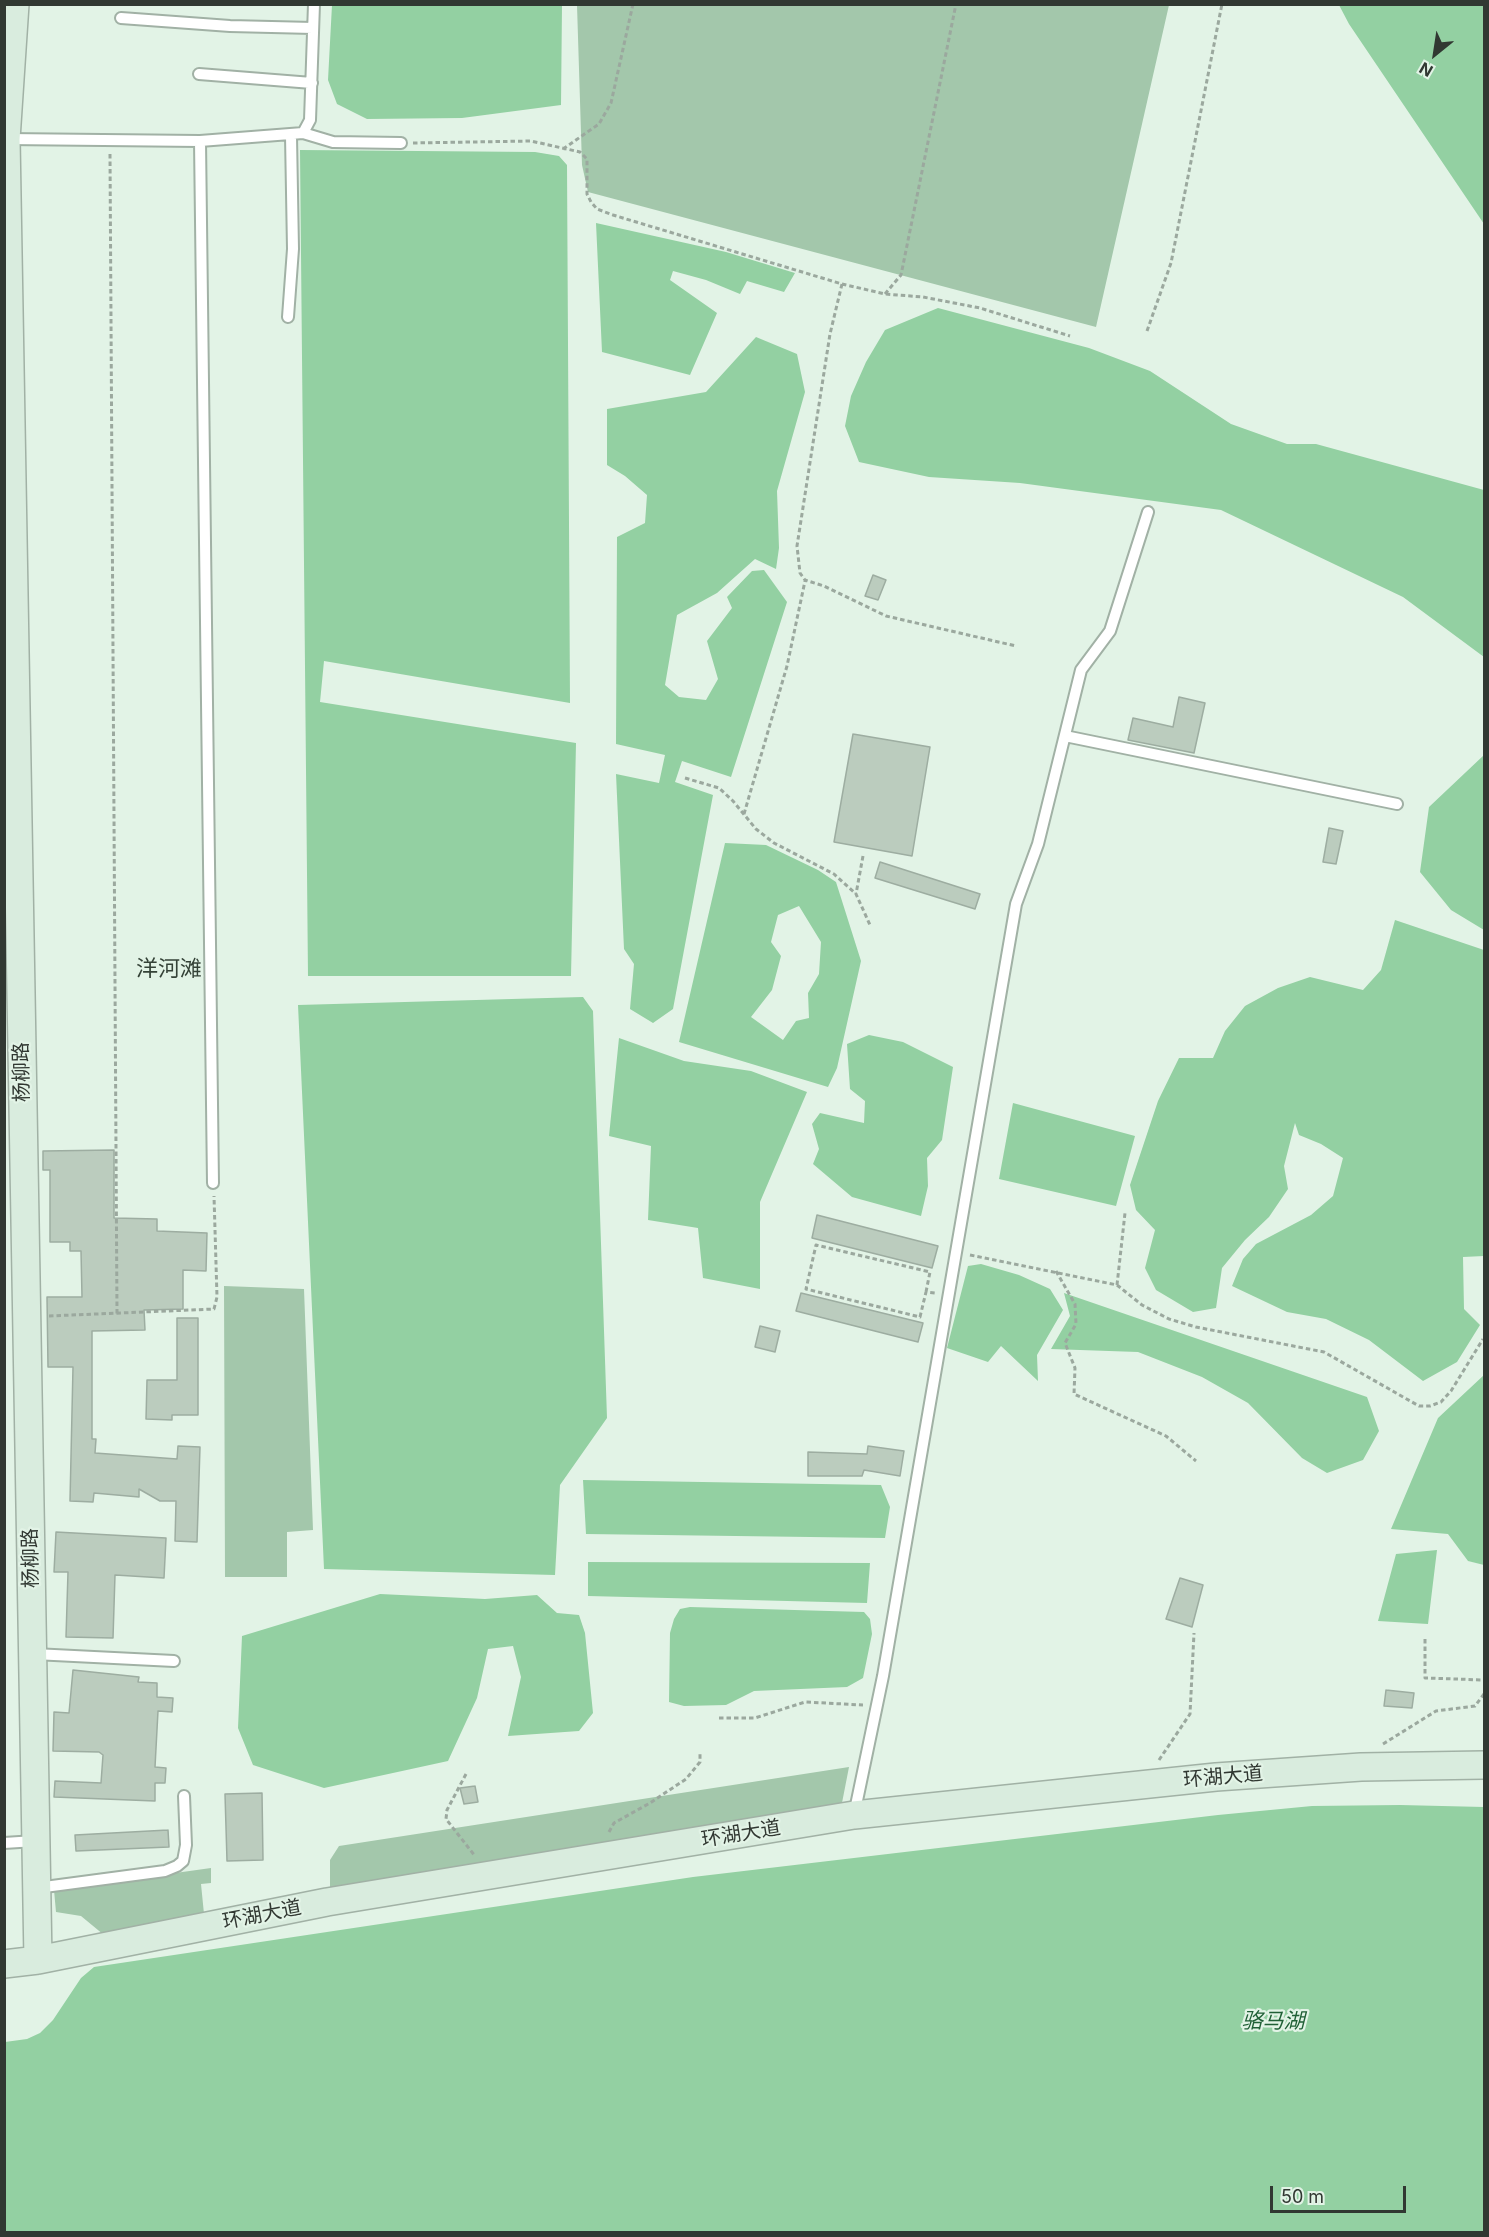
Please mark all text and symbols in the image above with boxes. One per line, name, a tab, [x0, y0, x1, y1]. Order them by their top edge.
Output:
north arrow	[1405, 24, 1465, 84]
text: N	[1416, 58, 1436, 81]
district label: 洋河滩	[136, 956, 202, 982]
street label: 杨柳路	[9, 1042, 35, 1102]
street label: 杨柳路	[18, 1528, 44, 1588]
street label: 环湖大道	[1182, 1762, 1264, 1792]
street label: 环湖大道	[700, 1816, 782, 1852]
street label: 环湖大道	[220, 1896, 304, 1934]
water label: 骆马湖	[1242, 2009, 1304, 2035]
scale bar	[1273, 2174, 1410, 2212]
text: 50 m	[1281, 2186, 1324, 2207]

